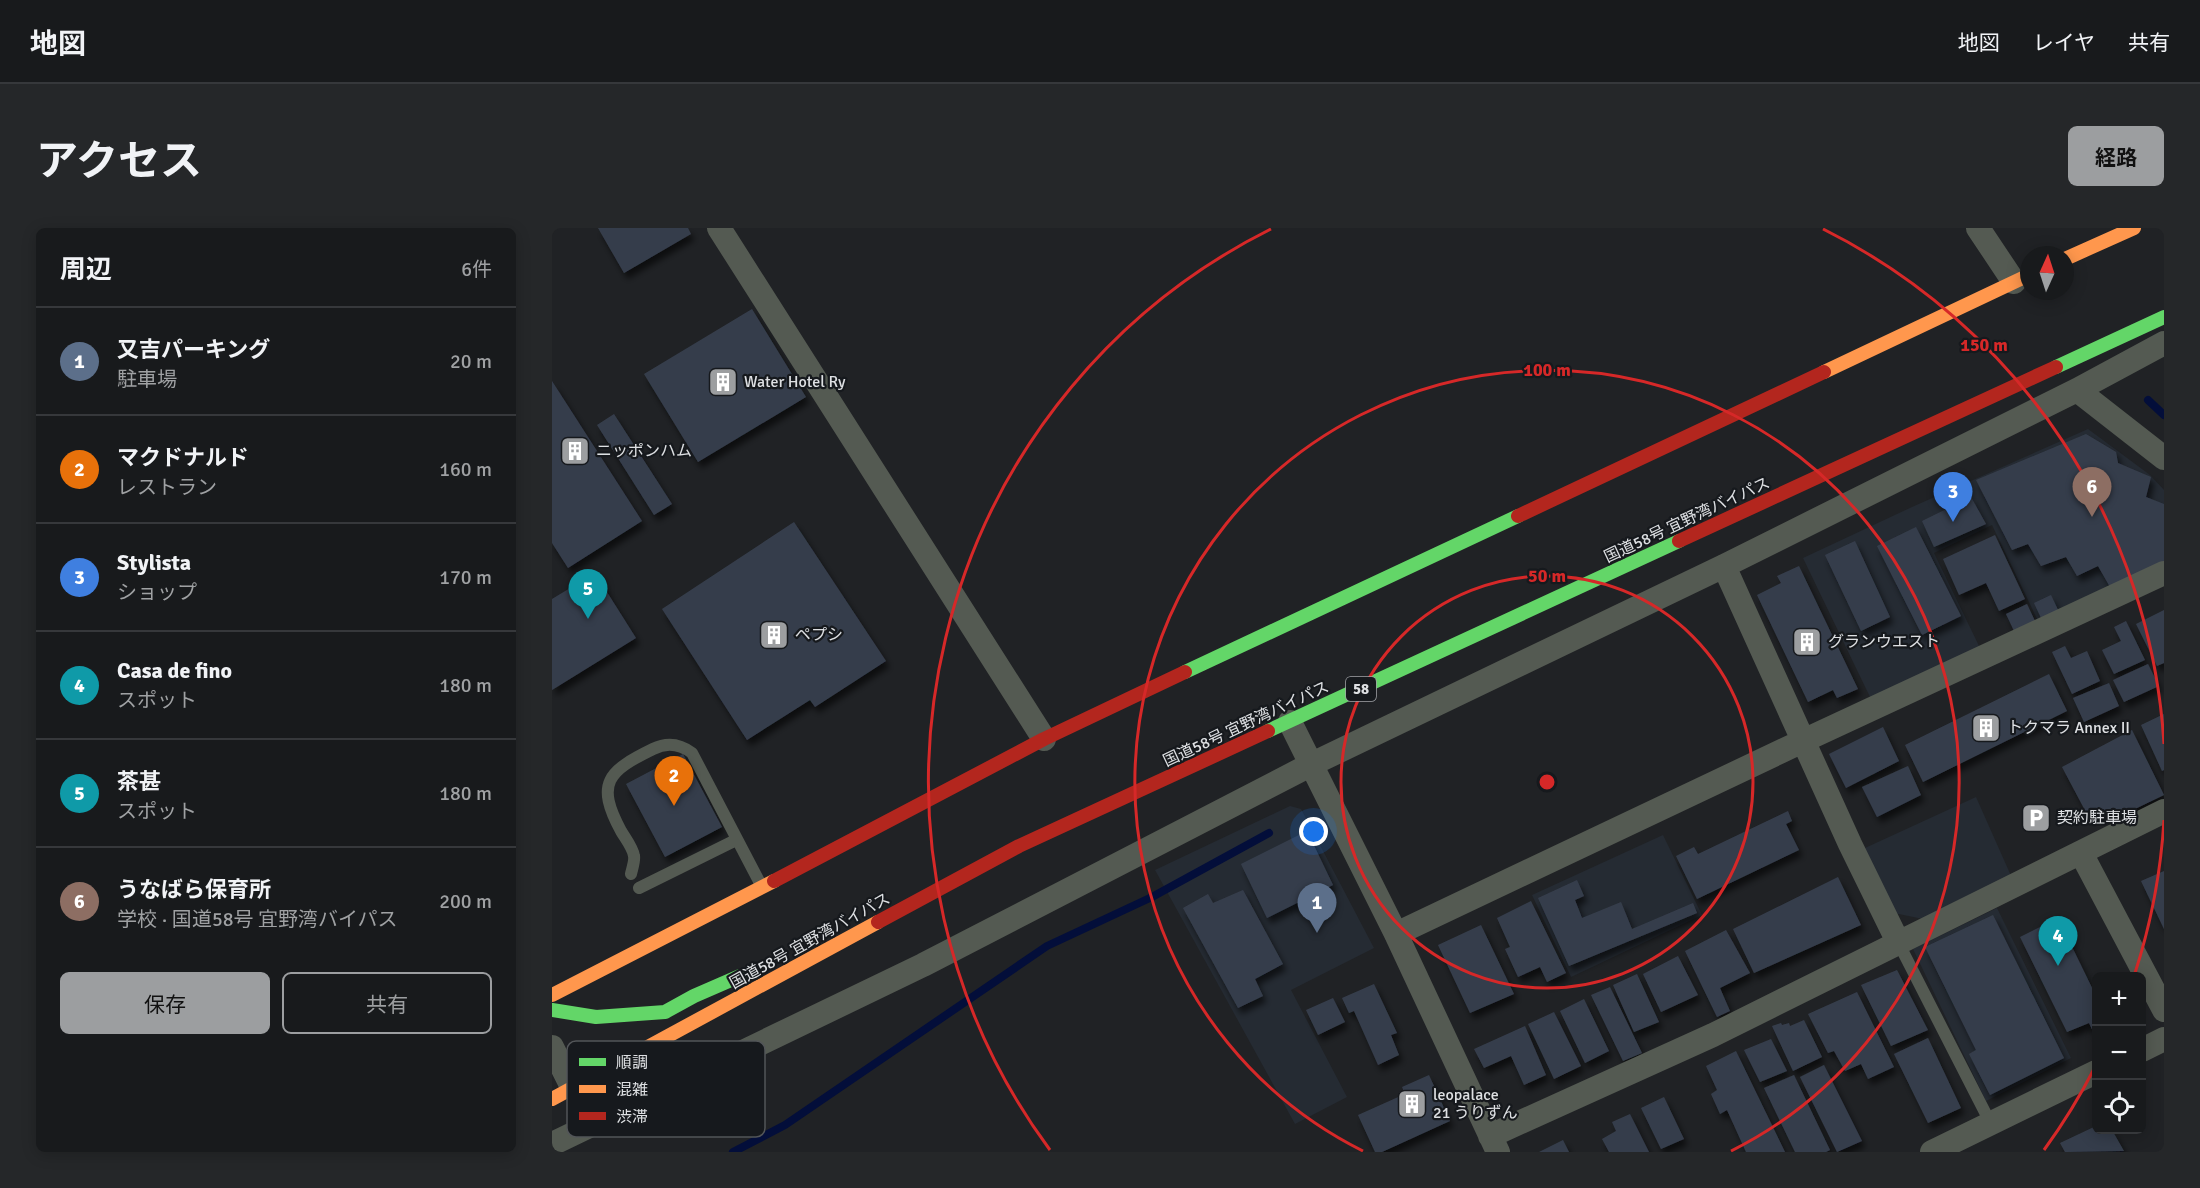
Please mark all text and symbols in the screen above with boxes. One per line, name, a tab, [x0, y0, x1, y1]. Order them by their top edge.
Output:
text: 地図	[30, 27, 86, 61]
text: 地図	[1958, 30, 2000, 56]
text: レイヤ	[2033, 30, 2095, 56]
text: 共有	[2128, 30, 2170, 56]
button: 経路	[2068, 126, 2164, 186]
text: アクセス	[36, 136, 202, 187]
north arrow	[2020, 246, 2074, 300]
text: 周辺	[60, 254, 112, 286]
text: 6件	[461, 257, 492, 282]
text: 150 m	[1960, 334, 2008, 356]
text: 又吉パーキング	[117, 336, 270, 363]
text: 1	[74, 349, 85, 374]
text: 20 m	[450, 349, 492, 374]
text: 100 m	[1523, 359, 1571, 381]
building icon: Water Hotel Ry	[707, 366, 739, 398]
text: 駐車場	[117, 367, 177, 392]
place label: Water Hotel Ry	[744, 372, 846, 392]
building icon: ニッポンハム	[559, 435, 591, 467]
place label: ニッポンハム	[596, 441, 692, 461]
text: マクドナルド	[117, 444, 249, 471]
text: 2	[74, 457, 85, 482]
text: 160 m	[439, 457, 492, 482]
pin: 6	[2072, 468, 2112, 517]
pin: 3	[1934, 472, 1972, 522]
street label: 国道58号 宜野湾バイパス	[1601, 473, 1773, 567]
text: レストラン	[117, 475, 217, 500]
text: Stylista	[117, 549, 191, 576]
text: 3	[74, 565, 85, 590]
text: 170 m	[439, 565, 492, 590]
text: 50 m	[1528, 565, 1566, 587]
pin: 5	[568, 570, 608, 619]
text: ショップ	[117, 580, 197, 605]
building icon: ペプシ	[758, 619, 790, 651]
place label: ペプシ	[795, 625, 843, 645]
building icon: グランウエスト	[1791, 626, 1823, 658]
place label: グランウエスト	[1828, 632, 1940, 652]
text: Casa de fino	[117, 657, 232, 684]
text: 4	[74, 673, 85, 698]
text: 180 m	[439, 673, 492, 698]
street label: 国道58号 宜野湾バイパス	[1160, 677, 1332, 771]
road number: 58	[1346, 677, 1376, 701]
text: スポット	[117, 688, 197, 713]
building icon: トクマラ Annex II	[1970, 712, 2002, 744]
place label: トクマラ Annex II	[2007, 718, 2130, 738]
pin: 2	[654, 756, 694, 806]
text: 茶甚	[117, 768, 161, 795]
centre of rings	[1537, 772, 1557, 792]
text: 5	[74, 781, 85, 806]
text: 180 m	[439, 781, 492, 806]
text: スポット	[117, 799, 197, 824]
parking icon: 契約駐車場	[2020, 802, 2052, 834]
place label: 契約駐車場	[2057, 808, 2137, 828]
your location	[1299, 817, 1328, 846]
text: うなばら保育所	[117, 876, 271, 903]
pin: 1	[1298, 884, 1336, 933]
text: 6	[74, 889, 85, 914]
text: 200 m	[439, 889, 492, 914]
street label: 国道58号 宜野湾バイパス	[726, 889, 894, 993]
text: 学校 · 国道58号 宜野湾バイパス	[117, 907, 398, 932]
pin: 4	[2038, 916, 2078, 966]
button: 保存	[60, 972, 270, 1034]
button: 共有	[282, 972, 492, 1034]
map controls	[2092, 972, 2146, 1134]
button: +	[2092, 972, 2146, 1026]
button: −	[2092, 1026, 2146, 1080]
legend	[567, 1041, 765, 1137]
text: 順調	[616, 1053, 648, 1073]
text: 混雑	[616, 1080, 648, 1100]
button: locate	[2092, 1080, 2146, 1134]
place label: leopalace 21 うりずん	[1433, 1085, 1518, 1123]
building icon: leopalace 21 うりずん	[1396, 1088, 1428, 1120]
text: 渋滞	[616, 1107, 648, 1127]

